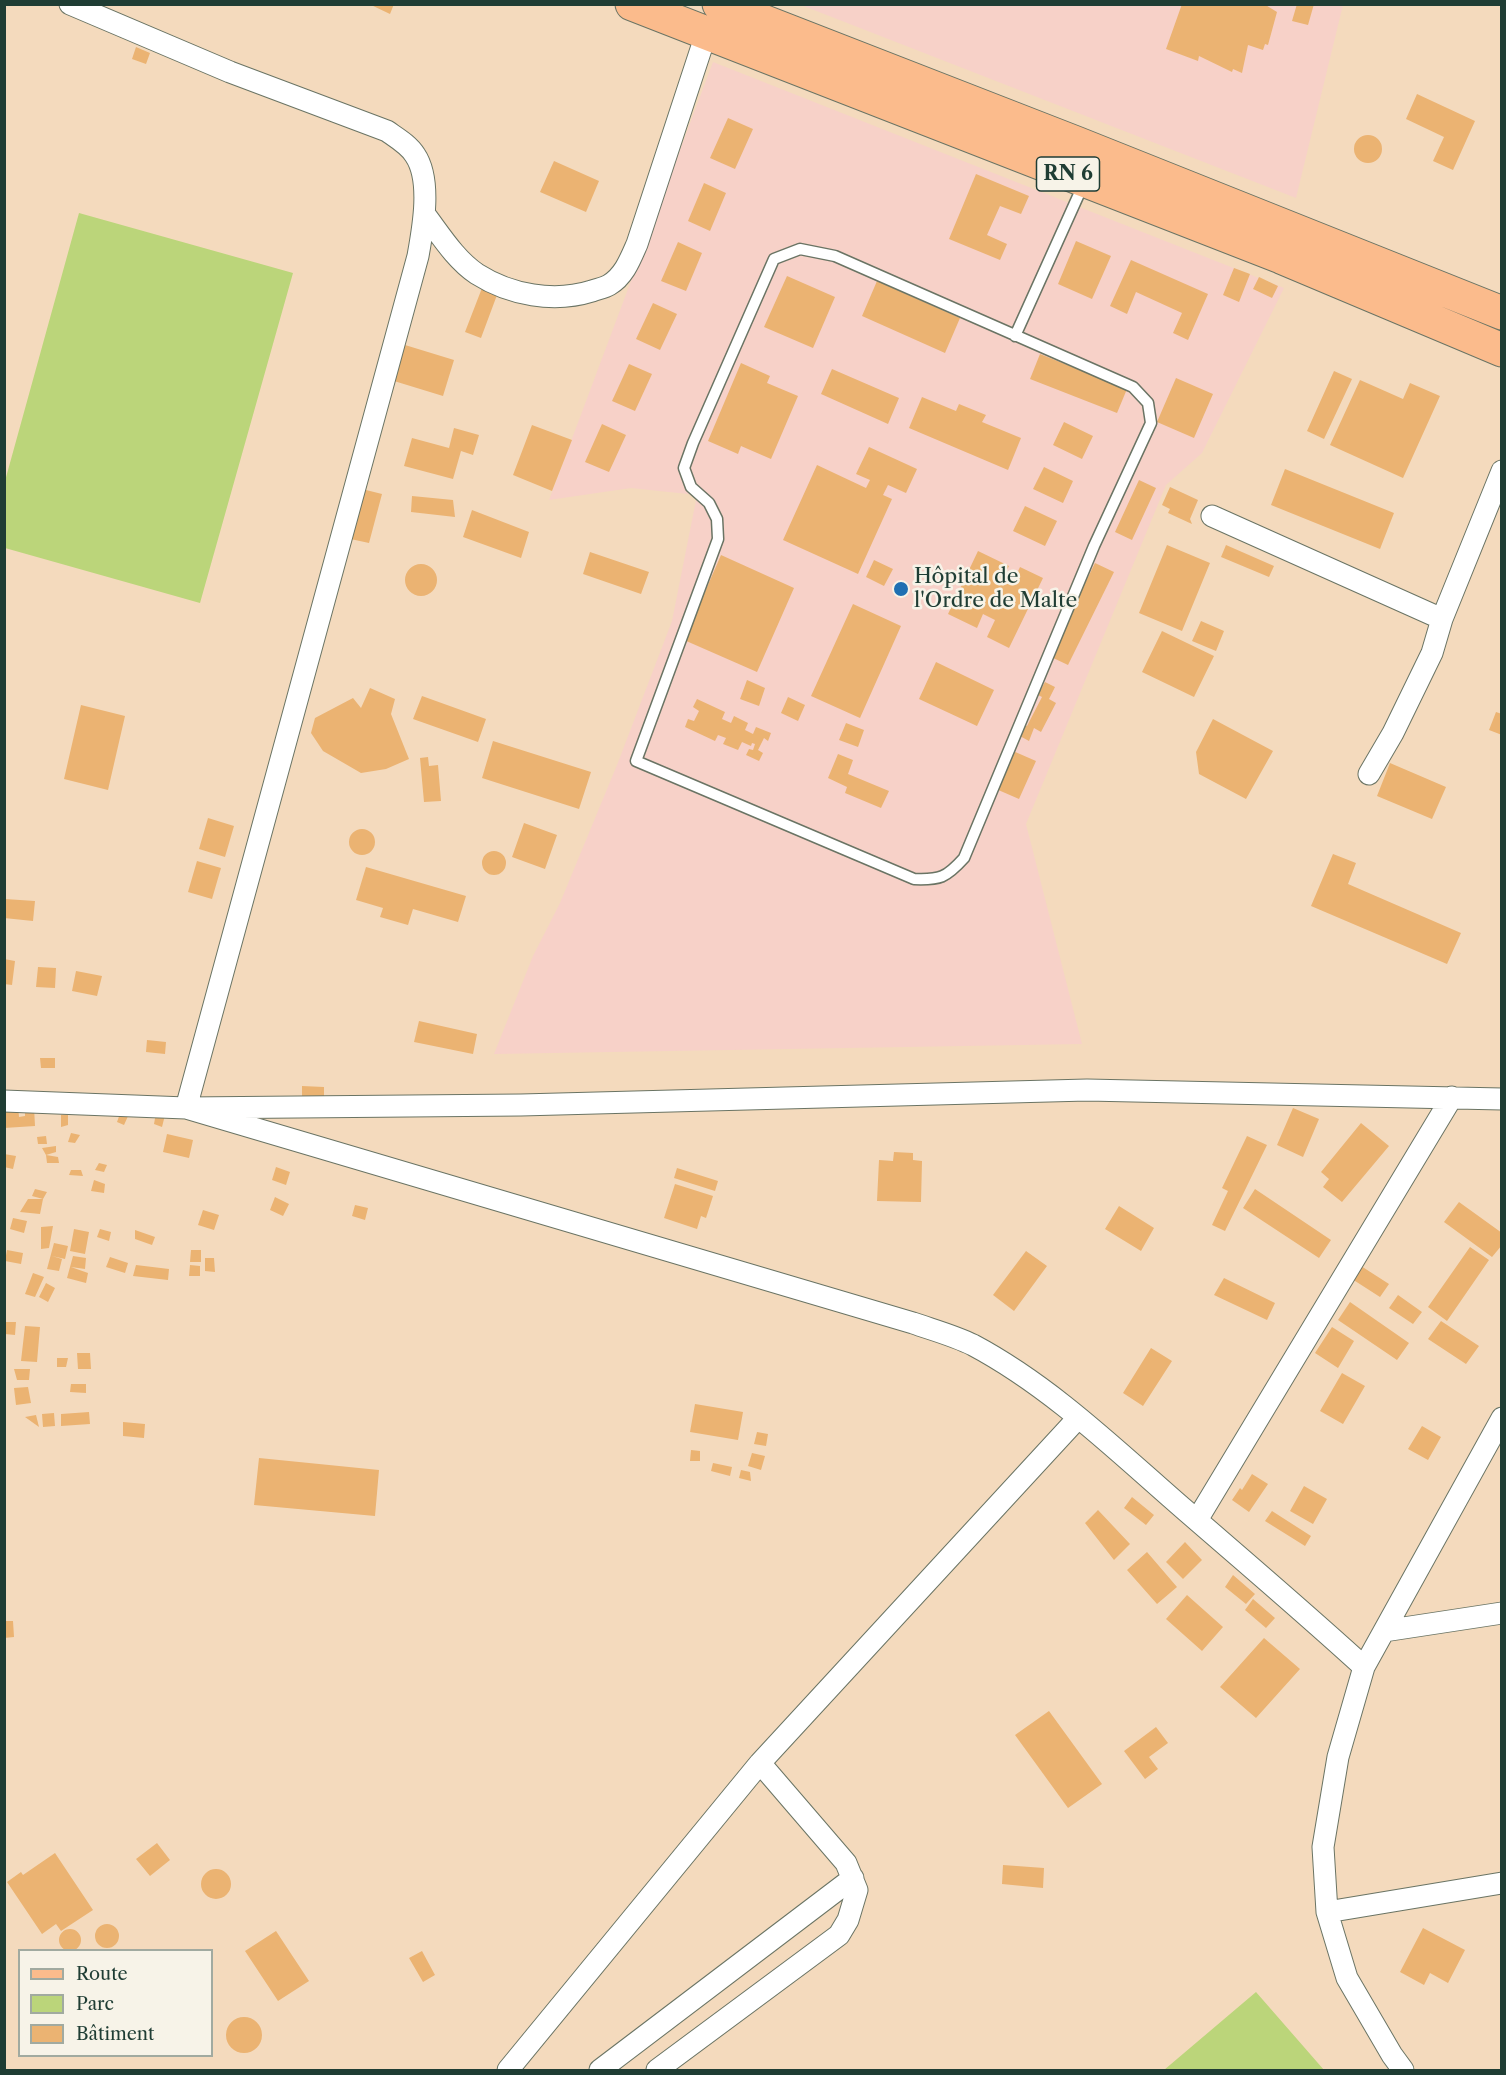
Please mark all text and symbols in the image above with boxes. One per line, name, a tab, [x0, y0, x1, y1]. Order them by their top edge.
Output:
road number: RN 6	[1036, 157, 1100, 191]
place label: Hôpital de l'Ordre de Malte	[914, 564, 1077, 614]
marker: Hôpital de l'Ordre de Malte	[892, 580, 910, 598]
legend	[18, 1949, 213, 2057]
text: Route	[76, 1963, 128, 1985]
text: Parc	[76, 1993, 114, 2015]
text: Bâtiment	[76, 2023, 154, 2045]

